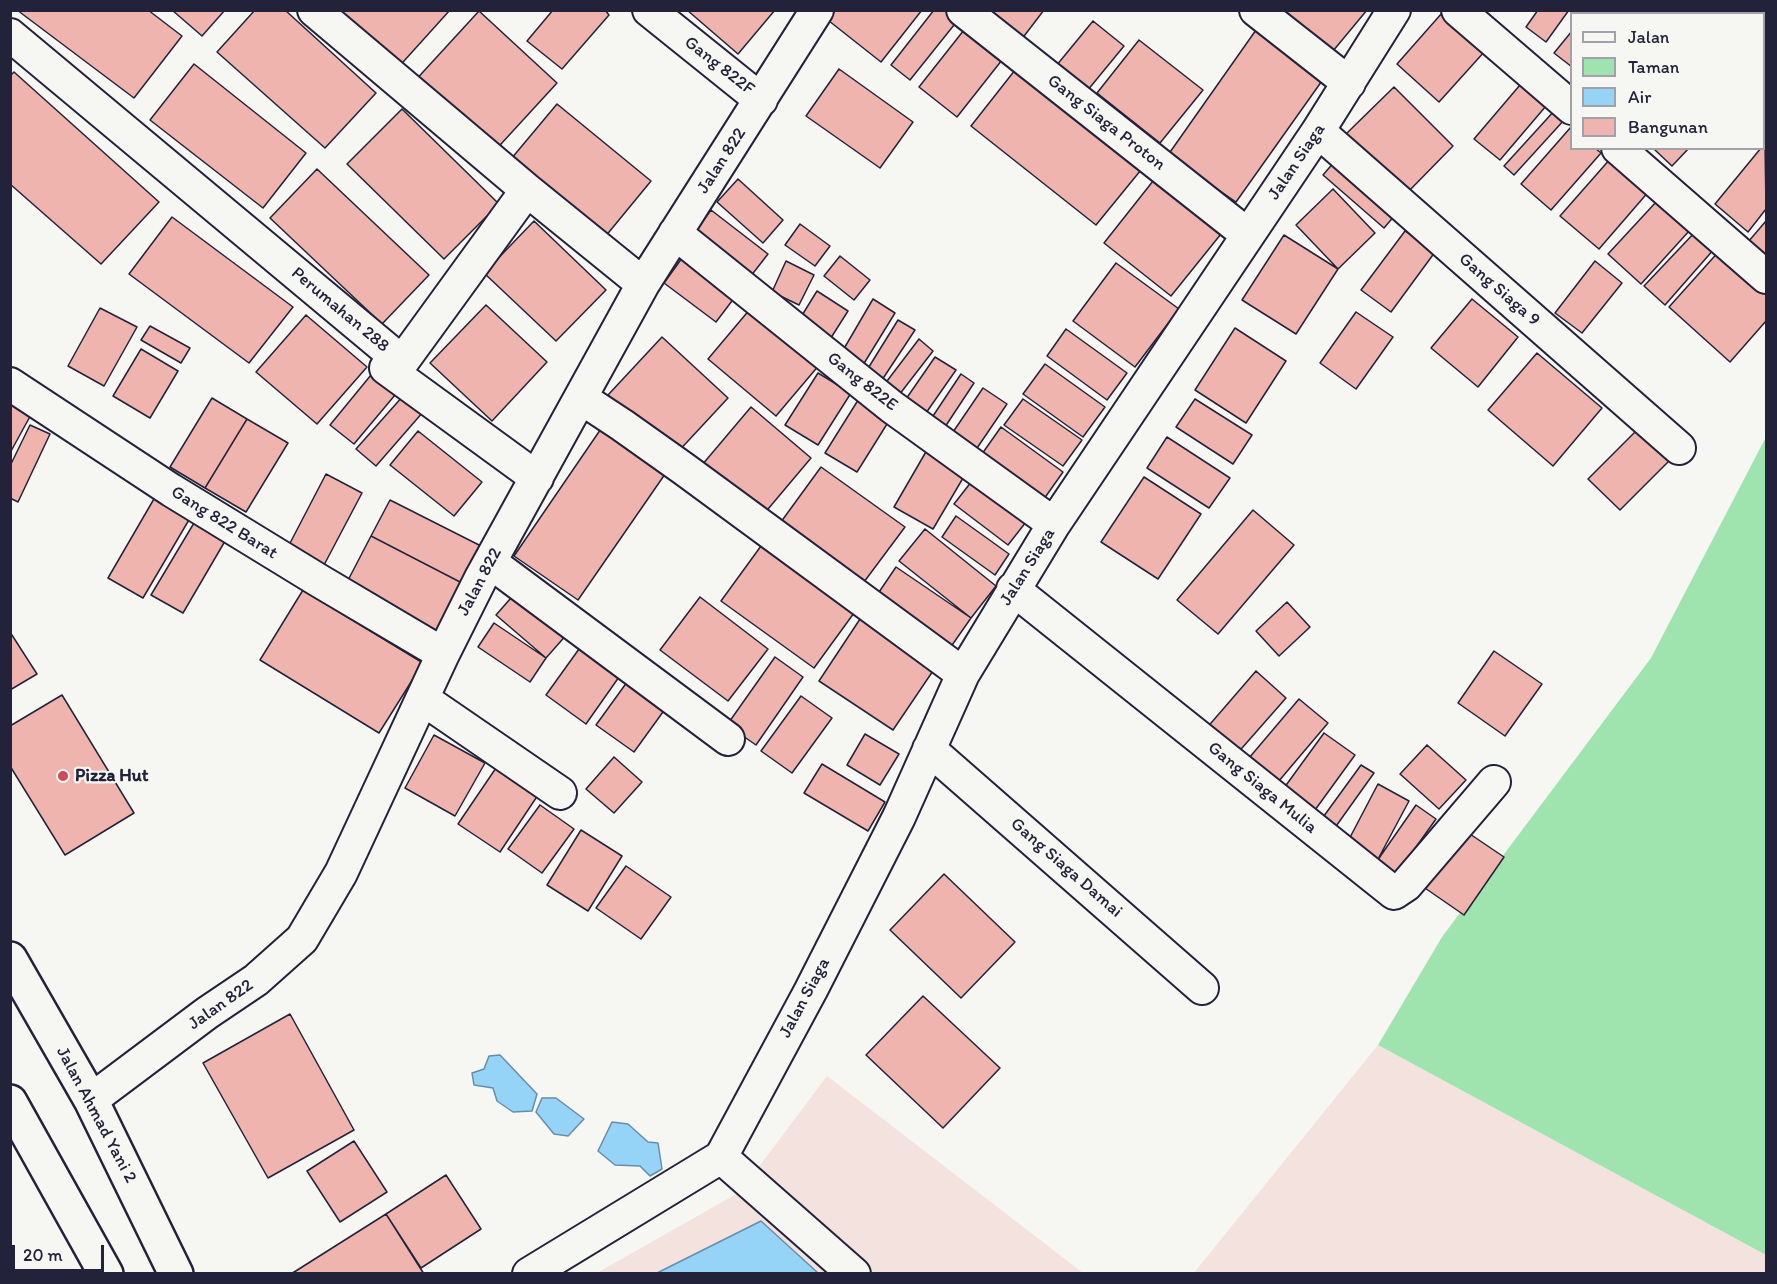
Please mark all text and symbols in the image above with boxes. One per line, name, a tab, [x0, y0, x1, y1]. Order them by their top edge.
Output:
legend	[1570, 12, 1765, 150]
text: Jalan	[1628, 26, 1669, 48]
street label: Gang 822F	[680, 32, 758, 100]
text: Taman	[1628, 56, 1679, 78]
street label: Gang Siaga Proton	[1043, 70, 1169, 176]
text: Air	[1628, 86, 1651, 108]
text: Bangunan	[1628, 116, 1708, 138]
street label: Jalan Siaga	[1264, 120, 1330, 204]
street label: Jalan 822	[693, 124, 751, 198]
street label: Gang Siaga 9	[1454, 249, 1544, 331]
street label: Perumahan 288	[287, 263, 393, 357]
street label: Gang 822E	[822, 348, 902, 416]
street label: Gang 822 Barat	[167, 482, 281, 564]
street label: Jalan Siaga	[996, 524, 1060, 610]
street label: Jalan 822	[453, 544, 507, 620]
street label: Gang Siaga Mulia	[1203, 737, 1321, 839]
place label: Pizza Hut	[75, 765, 149, 787]
marker: Pizza Hut	[56, 769, 70, 783]
street label: Gang Siaga Damai	[1006, 814, 1126, 922]
street label: Jalan Siaga	[775, 954, 835, 1042]
street label: Jalan 822	[184, 975, 258, 1035]
street label: Jalan Ahmad Yani 2	[51, 1043, 141, 1187]
scale bar	[15, 1233, 106, 1271]
text: 20 m	[23, 1244, 63, 1266]

